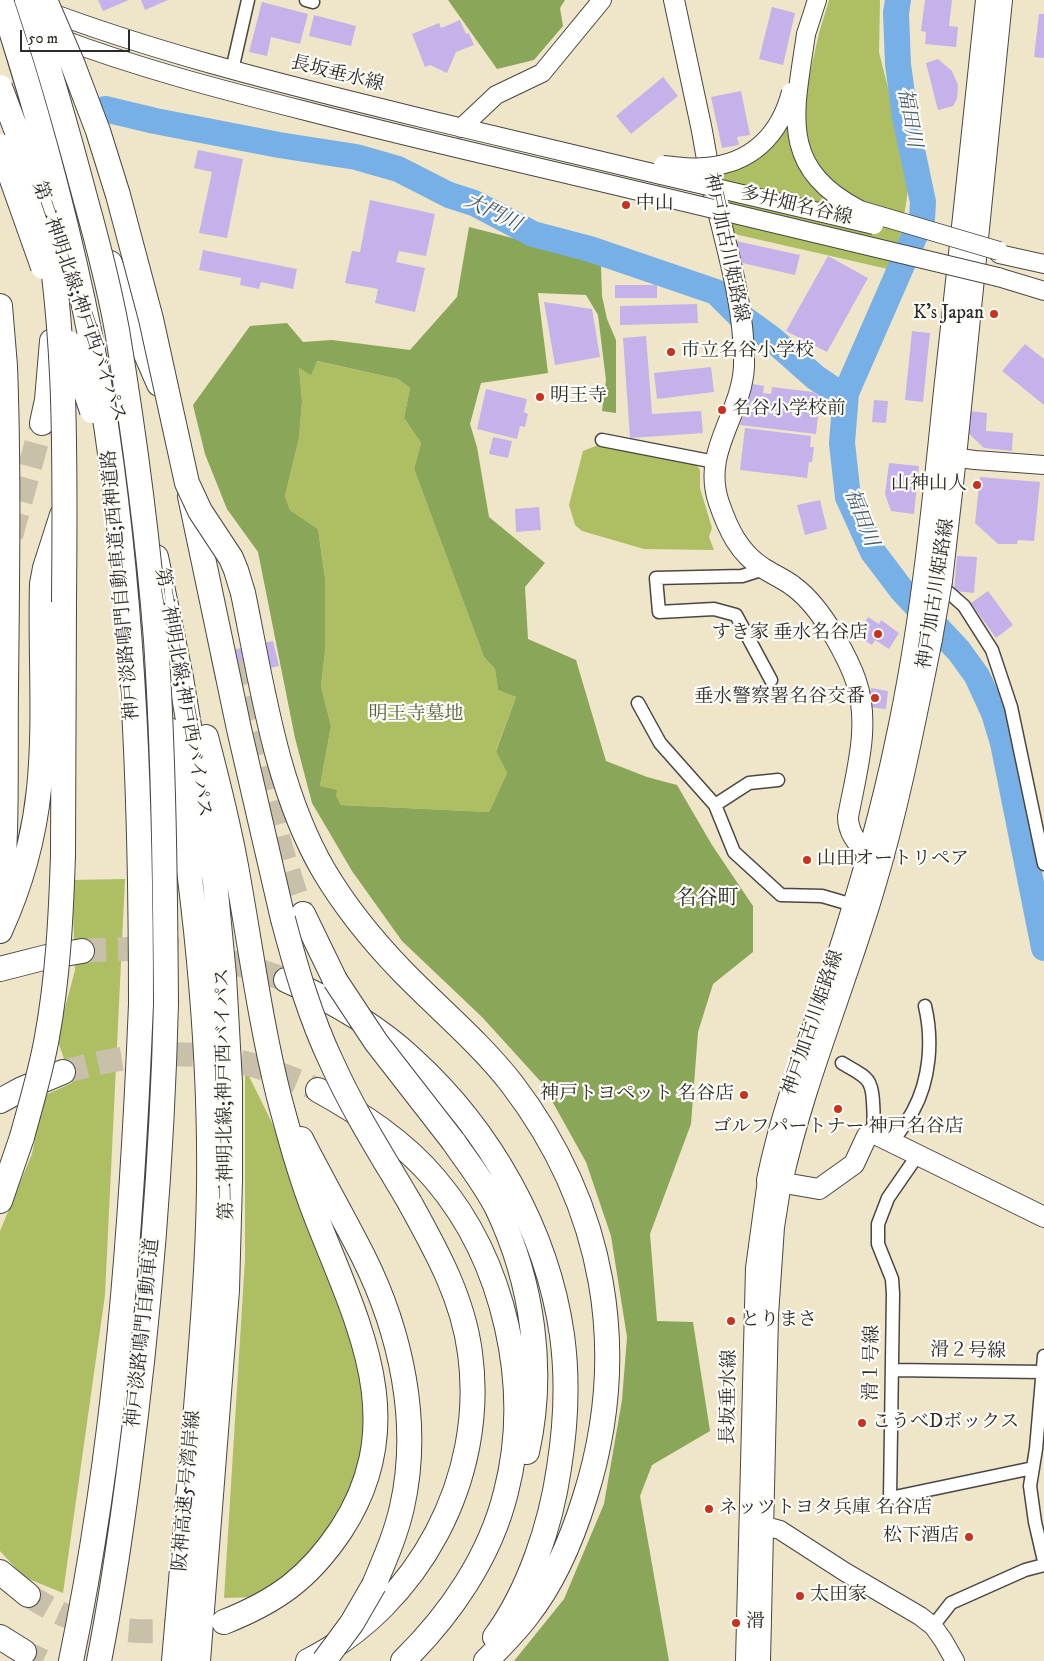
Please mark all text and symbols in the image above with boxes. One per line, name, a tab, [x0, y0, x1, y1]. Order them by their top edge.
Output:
scale bar	[22, 20, 132, 52]
text: 50 m	[28, 29, 58, 48]
street label: 長坂垂水線	[288, 52, 386, 98]
water label: 福田川	[891, 86, 925, 150]
street label: 神戸加古川姫路線	[698, 171, 752, 325]
street label: 第二神明北線;神戸西バイパス	[26, 179, 130, 425]
street label: 多井畑名谷線	[738, 183, 854, 231]
water label: 大門川	[460, 190, 524, 238]
place label: 中山	[636, 194, 674, 216]
marker: 中山	[620, 199, 632, 211]
place label: K's Japan	[913, 303, 984, 325]
marker: K's Japan	[988, 308, 1000, 320]
place label: 市立名谷小学校	[681, 341, 814, 363]
marker: 市立名谷小学校	[665, 346, 677, 358]
place label: 明王寺	[550, 386, 607, 408]
marker: 明王寺	[534, 391, 546, 403]
place label: 名谷小学校前	[732, 399, 846, 421]
marker: 名谷小学校前	[716, 404, 728, 416]
street label: 神戸淡路鳴門自動車道;西神道路	[99, 449, 145, 721]
place label: 山神山人	[891, 474, 967, 496]
marker: 山神山人	[971, 479, 983, 491]
water label: 福田川	[838, 486, 882, 550]
street label: 神戸加古川姫路線	[914, 517, 960, 671]
street label: 第二神明北線;神戸西バイパス	[149, 567, 215, 819]
place label: すき家 垂水名谷店	[712, 623, 868, 645]
marker: すき家 垂水名谷店	[872, 628, 884, 640]
place label: 垂水警察署名谷交番	[694, 687, 865, 709]
marker: 垂水警察署名谷交番	[869, 692, 881, 704]
park label: 明王寺墓地	[369, 704, 463, 726]
place label: 山田オートリペア	[817, 849, 969, 871]
marker: 山田オートリペア	[801, 854, 813, 866]
district label: 名谷町	[676, 887, 738, 913]
street label: 神戸加古川姫路線	[778, 947, 850, 1099]
street label: 第二神明北線;神戸西バイパス	[212, 968, 240, 1220]
place label: 神戸トヨペット 名谷店	[540, 1084, 734, 1106]
marker: 神戸トヨペット 名谷店	[738, 1089, 750, 1101]
marker: ゴルフパートナー 神戸名谷店	[832, 1103, 844, 1115]
place label: ゴルフパートナー 神戸名谷店	[712, 1117, 964, 1139]
street label: 神戸淡路鳴門自動車道	[123, 1237, 165, 1429]
place label: とりまさ	[741, 1310, 817, 1332]
marker: とりまさ	[725, 1315, 737, 1327]
street label: 滑１号線	[861, 1325, 885, 1401]
street label: 滑２号線	[930, 1340, 1006, 1364]
street label: 長坂垂水線	[718, 1349, 742, 1445]
street label: 阪神高速5号湾岸線	[170, 1410, 206, 1572]
place label: こうべDボックス	[872, 1412, 1019, 1434]
marker: こうべDボックス	[856, 1417, 868, 1429]
place label: ネッツトヨタ兵庫 名谷店	[719, 1498, 932, 1520]
marker: ネッツトヨタ兵庫 名谷店	[703, 1503, 715, 1515]
place label: 松下酒店	[883, 1526, 959, 1548]
marker: 松下酒店	[963, 1531, 975, 1543]
place label: 太田家	[810, 1585, 867, 1607]
marker: 太田家	[794, 1590, 806, 1602]
place label: 滑	[746, 1612, 765, 1634]
marker: 滑	[730, 1617, 742, 1629]

